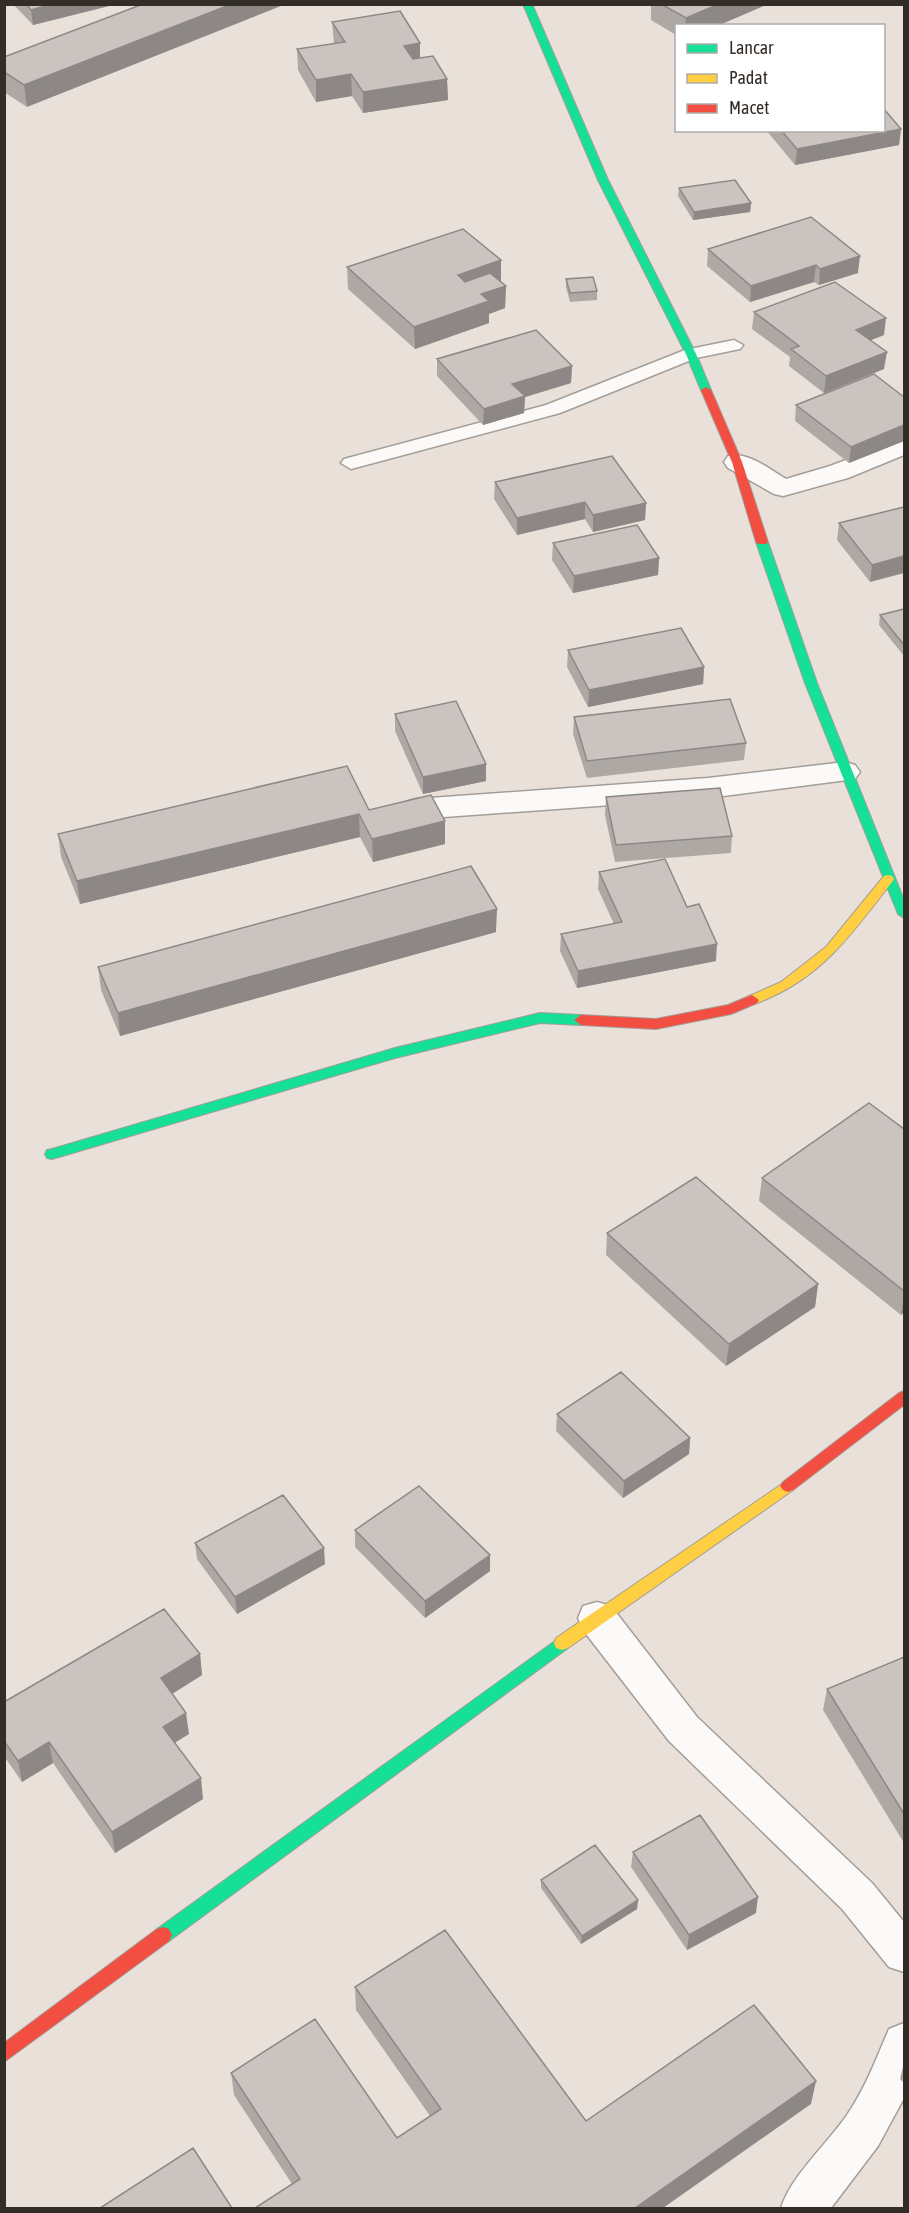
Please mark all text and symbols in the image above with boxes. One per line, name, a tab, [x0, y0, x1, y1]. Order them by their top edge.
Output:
legend	[675, 24, 885, 132]
text: Lancar	[729, 37, 774, 58]
text: Padat	[729, 67, 768, 88]
text: Macet	[729, 97, 769, 118]

